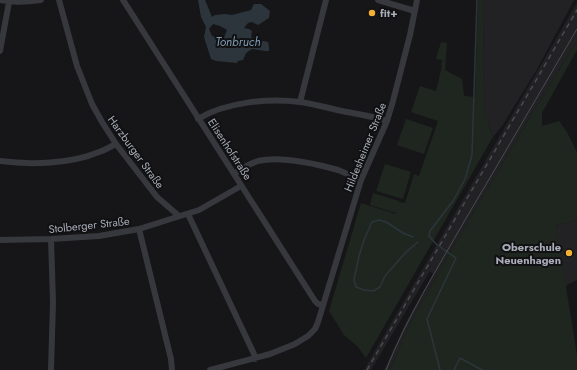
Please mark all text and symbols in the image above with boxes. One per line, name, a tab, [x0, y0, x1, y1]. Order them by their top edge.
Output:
place label: fit+	[380, 5, 398, 21]
marker: fit+	[367, 8, 377, 18]
water label: Tonbruch	[215, 33, 261, 51]
street label: Hildesheimer Straße	[340, 100, 390, 194]
street label: Harzburger Straße	[104, 112, 168, 192]
street label: Elisenhofstraße	[204, 115, 256, 183]
street label: Stolberger Straße	[48, 213, 131, 237]
place label: Oberschule Neuenhagen	[495, 239, 561, 268]
marker: Oberschule Neuenhagen	[564, 248, 574, 258]

